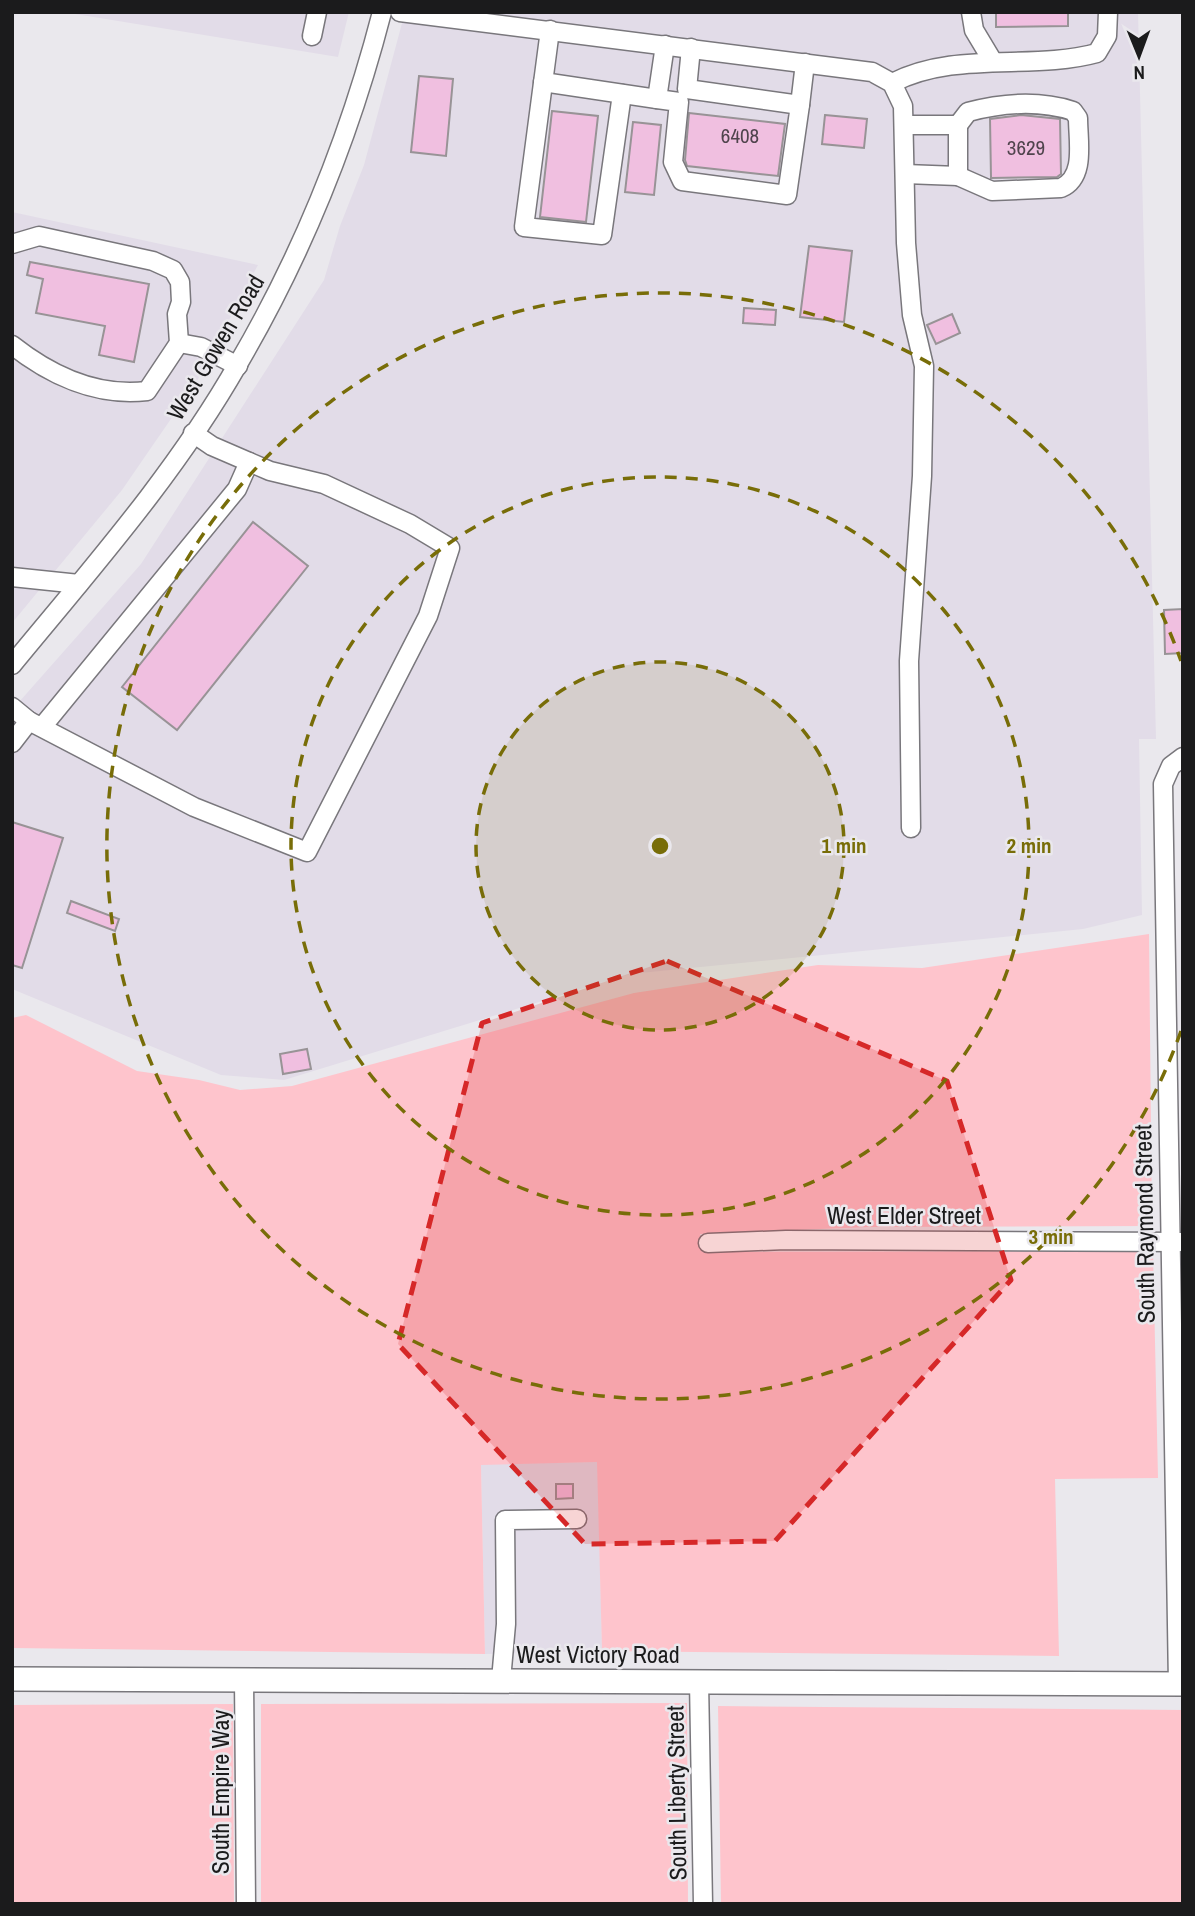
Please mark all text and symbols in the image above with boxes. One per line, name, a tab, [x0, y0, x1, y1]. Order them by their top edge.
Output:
north arrow	[1104, 21, 1174, 91]
text: N	[1133, 60, 1145, 86]
house number: 6408	[721, 121, 759, 150]
house number: 3629	[1007, 133, 1045, 162]
street label: West Gowen Road	[159, 268, 271, 426]
text: 1 min	[822, 831, 866, 860]
text: 2 min	[1007, 831, 1051, 860]
centre of rings	[648, 834, 672, 858]
street label: South Raymond Street	[1126, 1124, 1162, 1324]
street label: West Elder Street	[827, 1199, 981, 1231]
text: 3 min	[1029, 1222, 1073, 1251]
street label: West Victory Road	[516, 1638, 680, 1670]
street label: South Liberty Street	[658, 1705, 694, 1881]
street label: South Empire Way	[204, 1710, 236, 1874]

